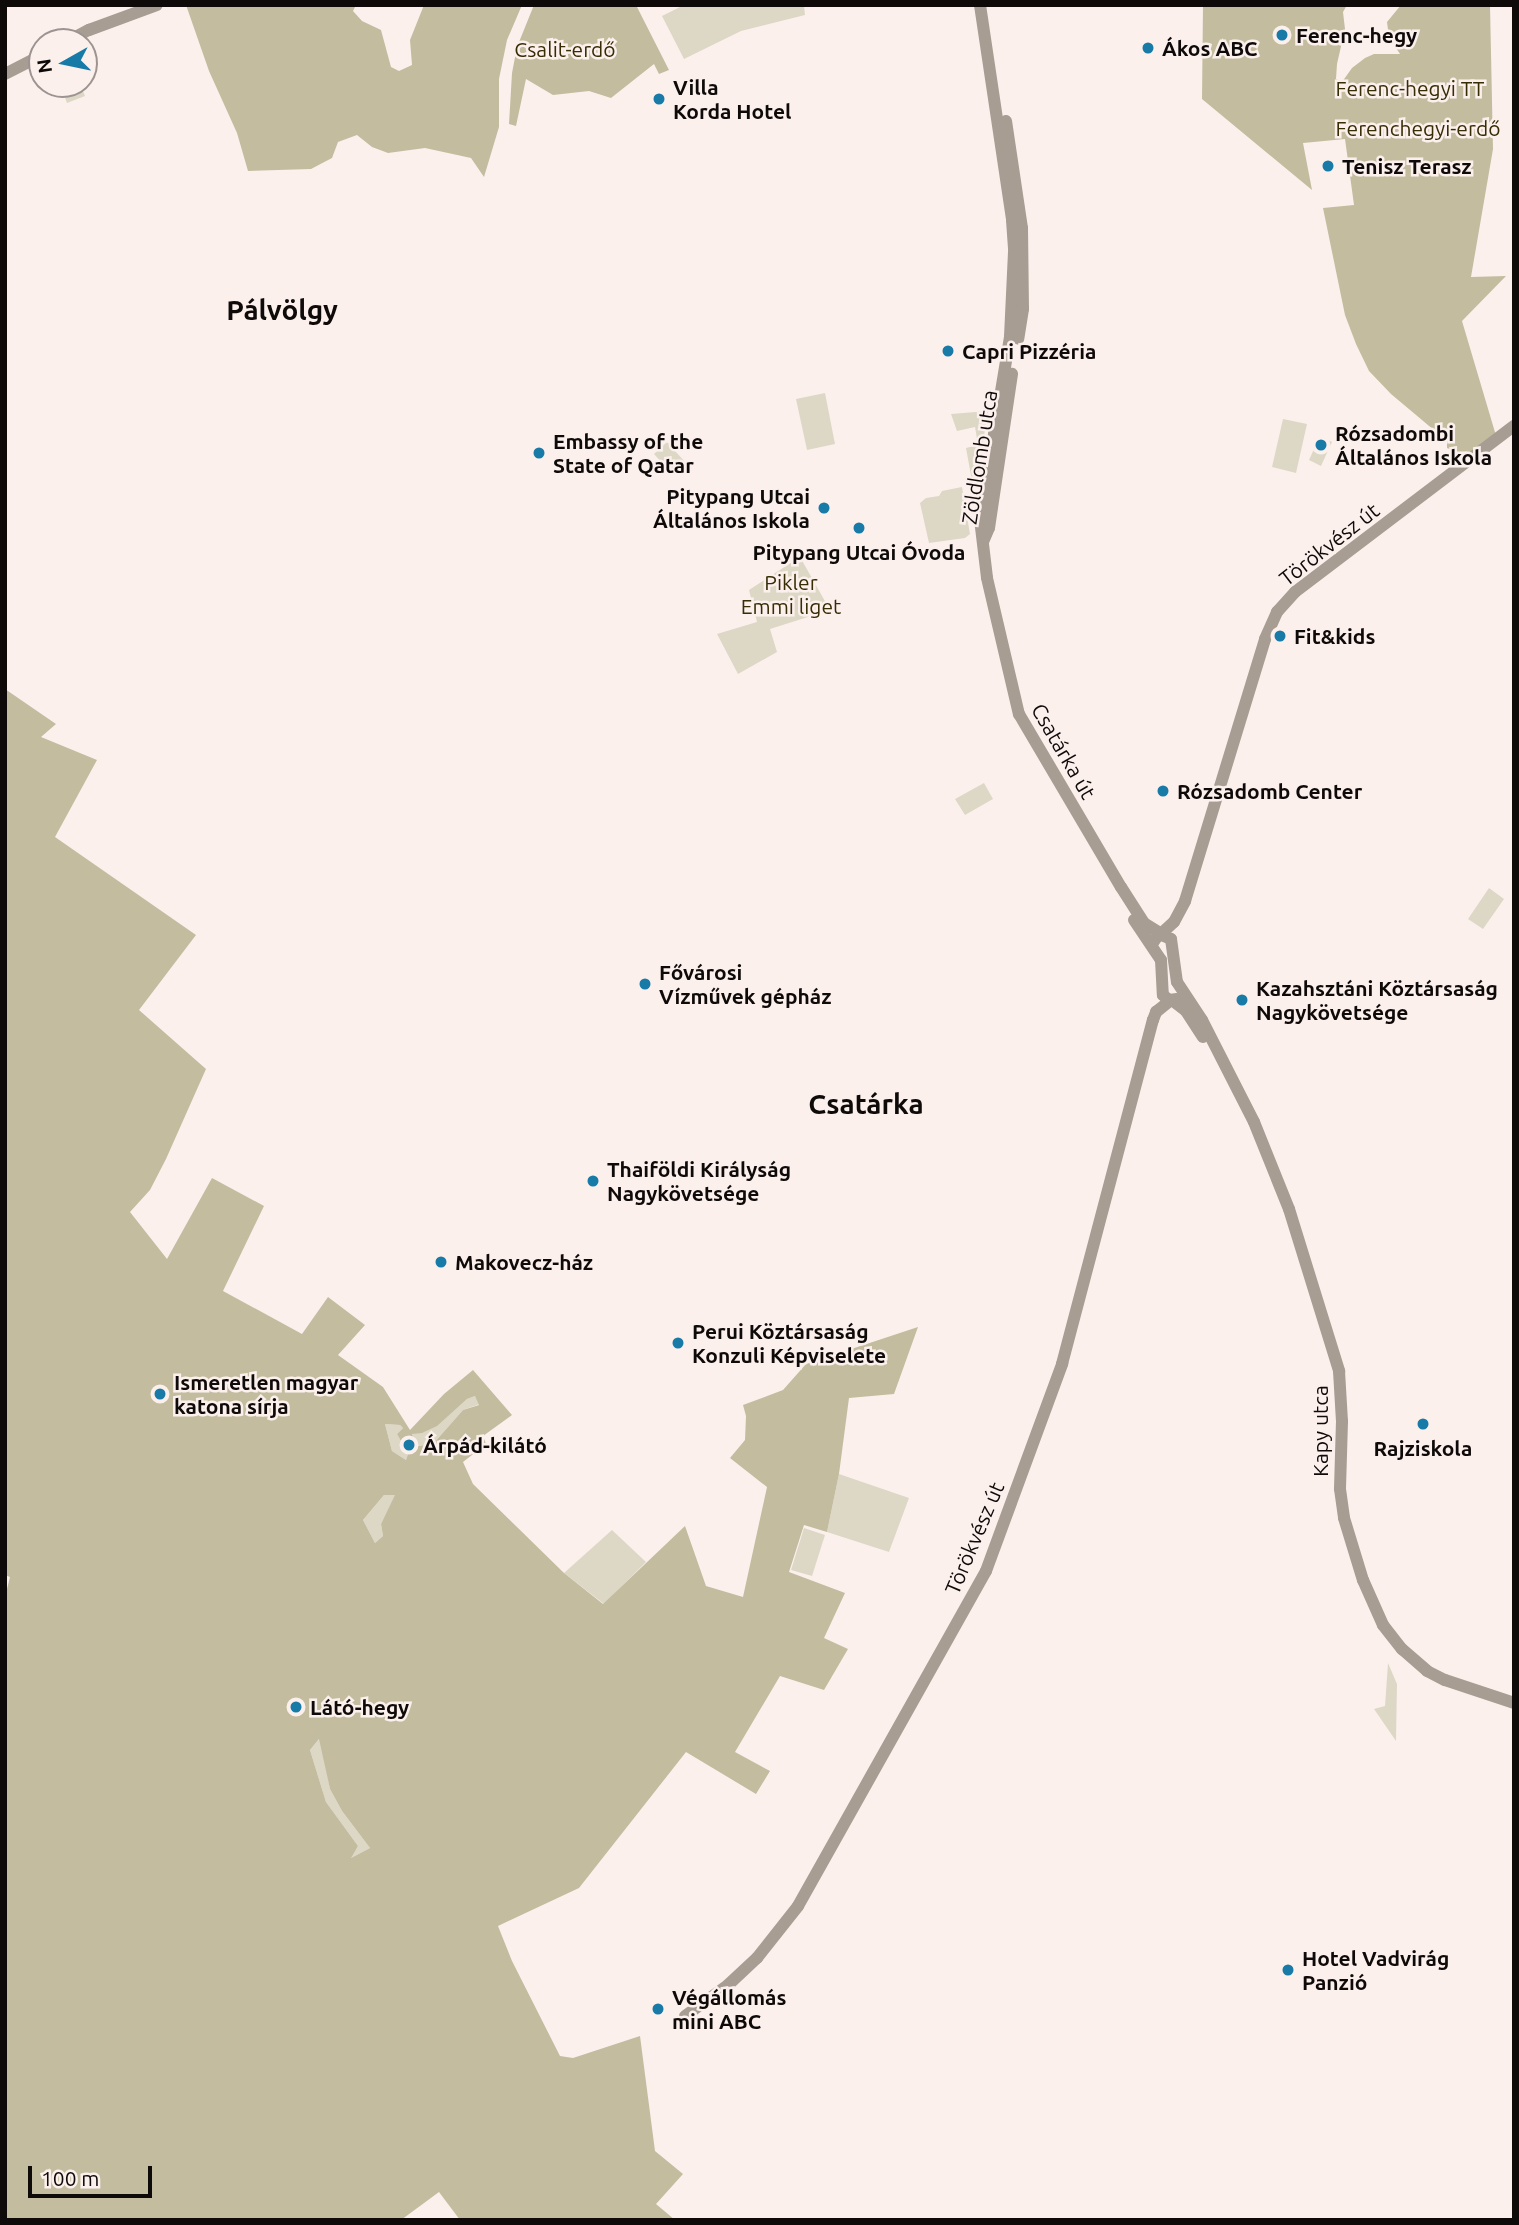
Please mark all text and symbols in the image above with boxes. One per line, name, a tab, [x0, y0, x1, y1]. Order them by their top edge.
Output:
place label: Ferenc-hegy	[1296, 22, 1417, 48]
marker: Ferenc-hegy	[1274, 27, 1290, 43]
north arrow	[28, 28, 98, 98]
place label: Ákos ABC	[1162, 35, 1258, 61]
park label: Csalit-erdő	[514, 36, 616, 62]
marker: Ákos ABC	[1140, 40, 1156, 56]
text: N	[32, 57, 56, 75]
place label: Villa Korda Hotel	[673, 74, 791, 124]
park label: Ferenc-hegyi TT	[1335, 75, 1485, 101]
marker: Villa Korda Hotel	[651, 91, 667, 107]
park label: Ferenchegyi-erdő	[1336, 115, 1500, 141]
place label: Tenisz Terasz	[1342, 153, 1472, 179]
marker: Tenisz Terasz	[1320, 158, 1336, 174]
district label: Pálvölgy	[226, 293, 338, 327]
place label: Capri Pizzéria	[962, 338, 1096, 364]
marker: Capri Pizzéria	[940, 343, 956, 359]
street label: Zöldlomb utca	[956, 388, 1002, 526]
place label: Rózsadombi Általános Iskola	[1335, 420, 1492, 470]
place label: Embassy of the State of Qatar	[553, 428, 703, 478]
marker: Rózsadombi Általános Iskola	[1313, 437, 1329, 453]
marker: Embassy of the State of Qatar	[531, 445, 547, 461]
place label: Pitypang Utcai Általános Iskola	[653, 483, 810, 533]
street label: Törökvész út	[1274, 497, 1384, 591]
marker: Pitypang Utcai Általános Iskola	[816, 500, 832, 516]
marker: Pitypang Utcai Óvoda	[851, 520, 867, 536]
place label: Pitypang Utcai Óvoda	[753, 539, 965, 565]
park label: Pikler Emmi liget	[741, 569, 841, 619]
place label: Fit&kids	[1294, 623, 1375, 649]
marker: Fit&kids	[1272, 628, 1288, 644]
street label: Csatárka út	[1027, 699, 1101, 803]
place label: Rózsadomb Center	[1177, 778, 1362, 804]
marker: Rózsadomb Center	[1155, 783, 1171, 799]
place label: Fővárosi Vízművek gépház	[659, 959, 832, 1009]
place label: Kazahsztáni Köztársaság Nagykövetsége	[1256, 975, 1498, 1025]
marker: Fővárosi Vízművek gépház	[637, 976, 653, 992]
marker: Kazahsztáni Köztársaság Nagykövetsége	[1234, 992, 1250, 1008]
district label: Csatárka	[808, 1087, 924, 1121]
place label: Thaiföldi Királyság Nagykövetsége	[607, 1156, 791, 1206]
marker: Thaiföldi Királyság Nagykövetsége	[585, 1173, 601, 1189]
place label: Makovecz-ház	[455, 1249, 593, 1275]
marker: Makovecz-ház	[433, 1254, 449, 1270]
place label: Perui Köztársaság Konzuli Képviselete	[692, 1318, 886, 1368]
marker: Perui Köztársaság Konzuli Képviselete	[670, 1335, 686, 1351]
place label: Ismeretlen magyar katona sírja	[174, 1369, 358, 1419]
street label: Kapy utca	[1307, 1385, 1333, 1477]
marker: Ismeretlen magyar katona sírja	[152, 1386, 168, 1402]
marker: Rajziskola	[1415, 1416, 1431, 1432]
place label: Árpád-kilátó	[423, 1432, 547, 1458]
place label: Rajziskola	[1374, 1435, 1472, 1461]
marker: Árpád-kilátó	[401, 1437, 417, 1453]
street label: Törökvész út	[939, 1478, 1009, 1598]
place label: Látó-hegy	[310, 1694, 409, 1720]
marker: Látó-hegy	[288, 1699, 304, 1715]
place label: Hotel Vadvirág Panzió	[1302, 1945, 1449, 1995]
marker: Hotel Vadvirág Panzió	[1280, 1962, 1296, 1978]
place label: Végállomás mini ABC	[672, 1984, 786, 2034]
marker: Végállomás mini ABC	[650, 2001, 666, 2017]
scale bar	[32, 2152, 156, 2196]
text: 100 m	[41, 2166, 99, 2190]

